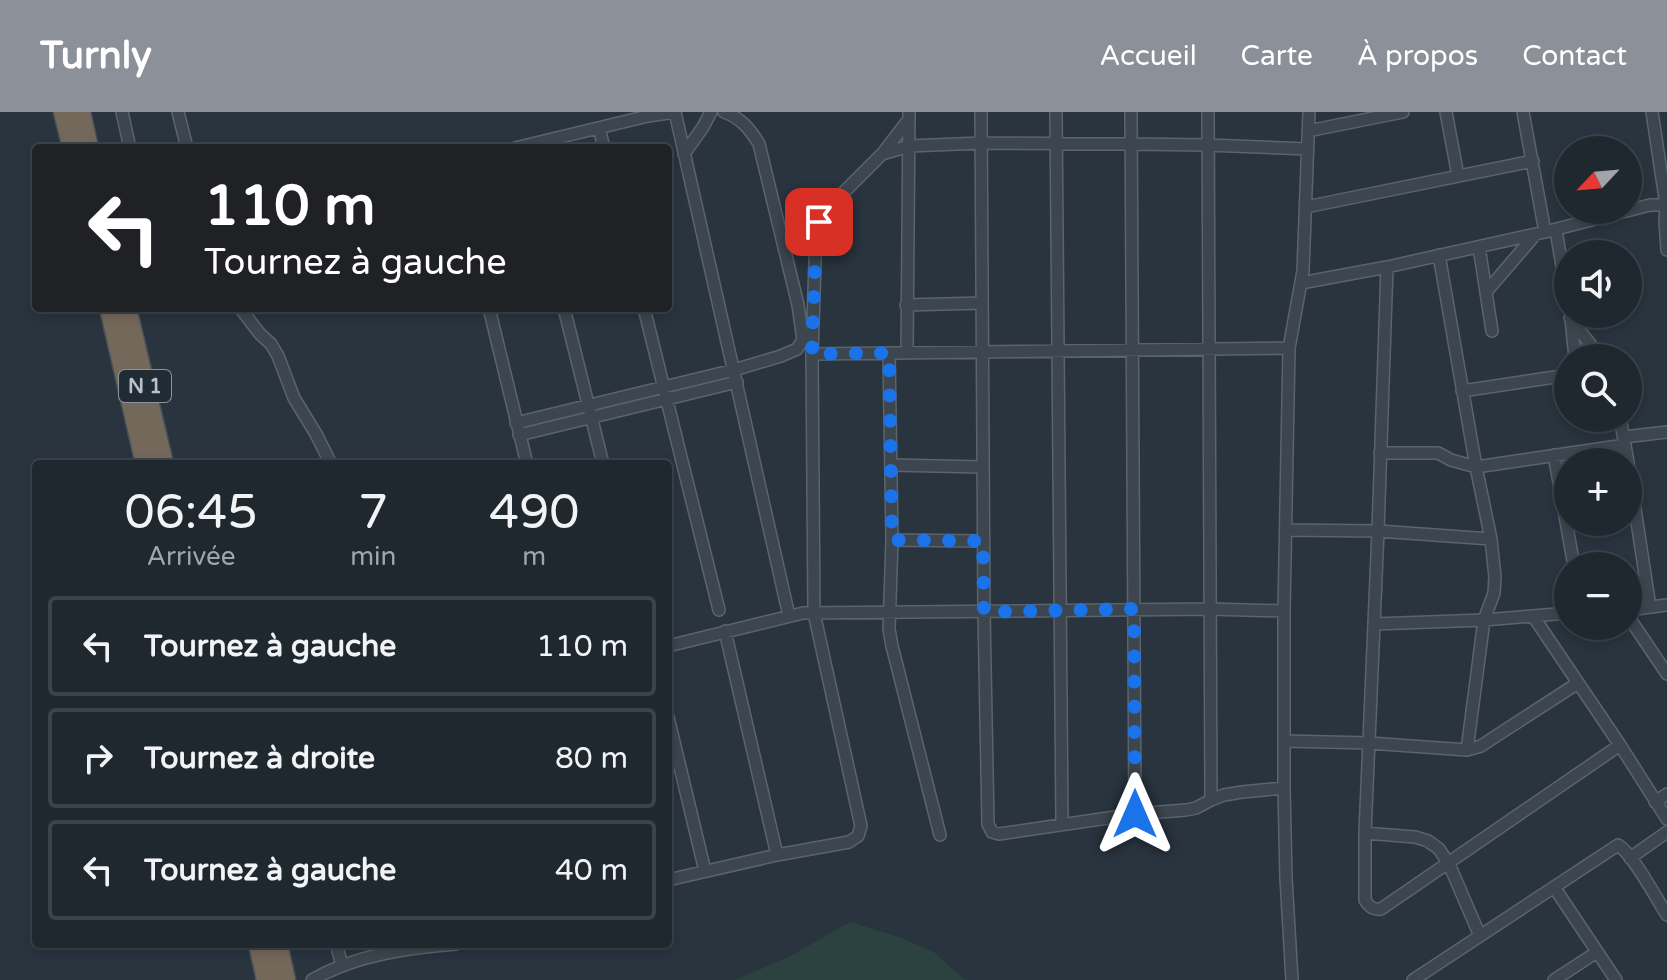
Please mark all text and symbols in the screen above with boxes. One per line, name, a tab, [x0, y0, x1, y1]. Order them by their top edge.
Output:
text: Turnly	[40, 33, 152, 79]
text: Accueil	[1099, 39, 1197, 73]
text: Carte	[1241, 39, 1313, 73]
text: À propos	[1357, 39, 1478, 73]
text: Contact	[1522, 39, 1627, 73]
north arrow	[1554, 136, 1642, 224]
map controls	[1554, 136, 1642, 640]
text: 110 m	[204, 173, 375, 240]
icon: left	[72, 176, 176, 280]
pin	[785, 188, 853, 256]
icon: arrive	[797, 200, 841, 244]
button: sound	[1554, 240, 1642, 328]
text: Tournez à gauche	[204, 241, 507, 284]
button: search	[1554, 344, 1642, 432]
road number: N 1	[119, 370, 171, 402]
button: +	[1554, 448, 1642, 536]
text: 06:45	[125, 484, 258, 542]
text: 7	[358, 484, 388, 542]
text: 490	[489, 484, 579, 542]
text: Arrivée	[147, 541, 235, 572]
text: min	[350, 541, 396, 572]
text: m	[522, 541, 546, 572]
button: −	[1554, 552, 1642, 640]
icon: left	[76, 624, 120, 668]
text: Tournez à gauche	[144, 628, 396, 665]
text: 110 m	[536, 628, 628, 665]
icon: right	[76, 736, 120, 780]
text: Tournez à droite	[144, 740, 375, 777]
text: 80 m	[555, 740, 628, 777]
position arrow	[1093, 772, 1177, 856]
icon: left	[76, 848, 120, 892]
text: Tournez à gauche	[144, 852, 396, 889]
text: 40 m	[555, 852, 628, 889]

